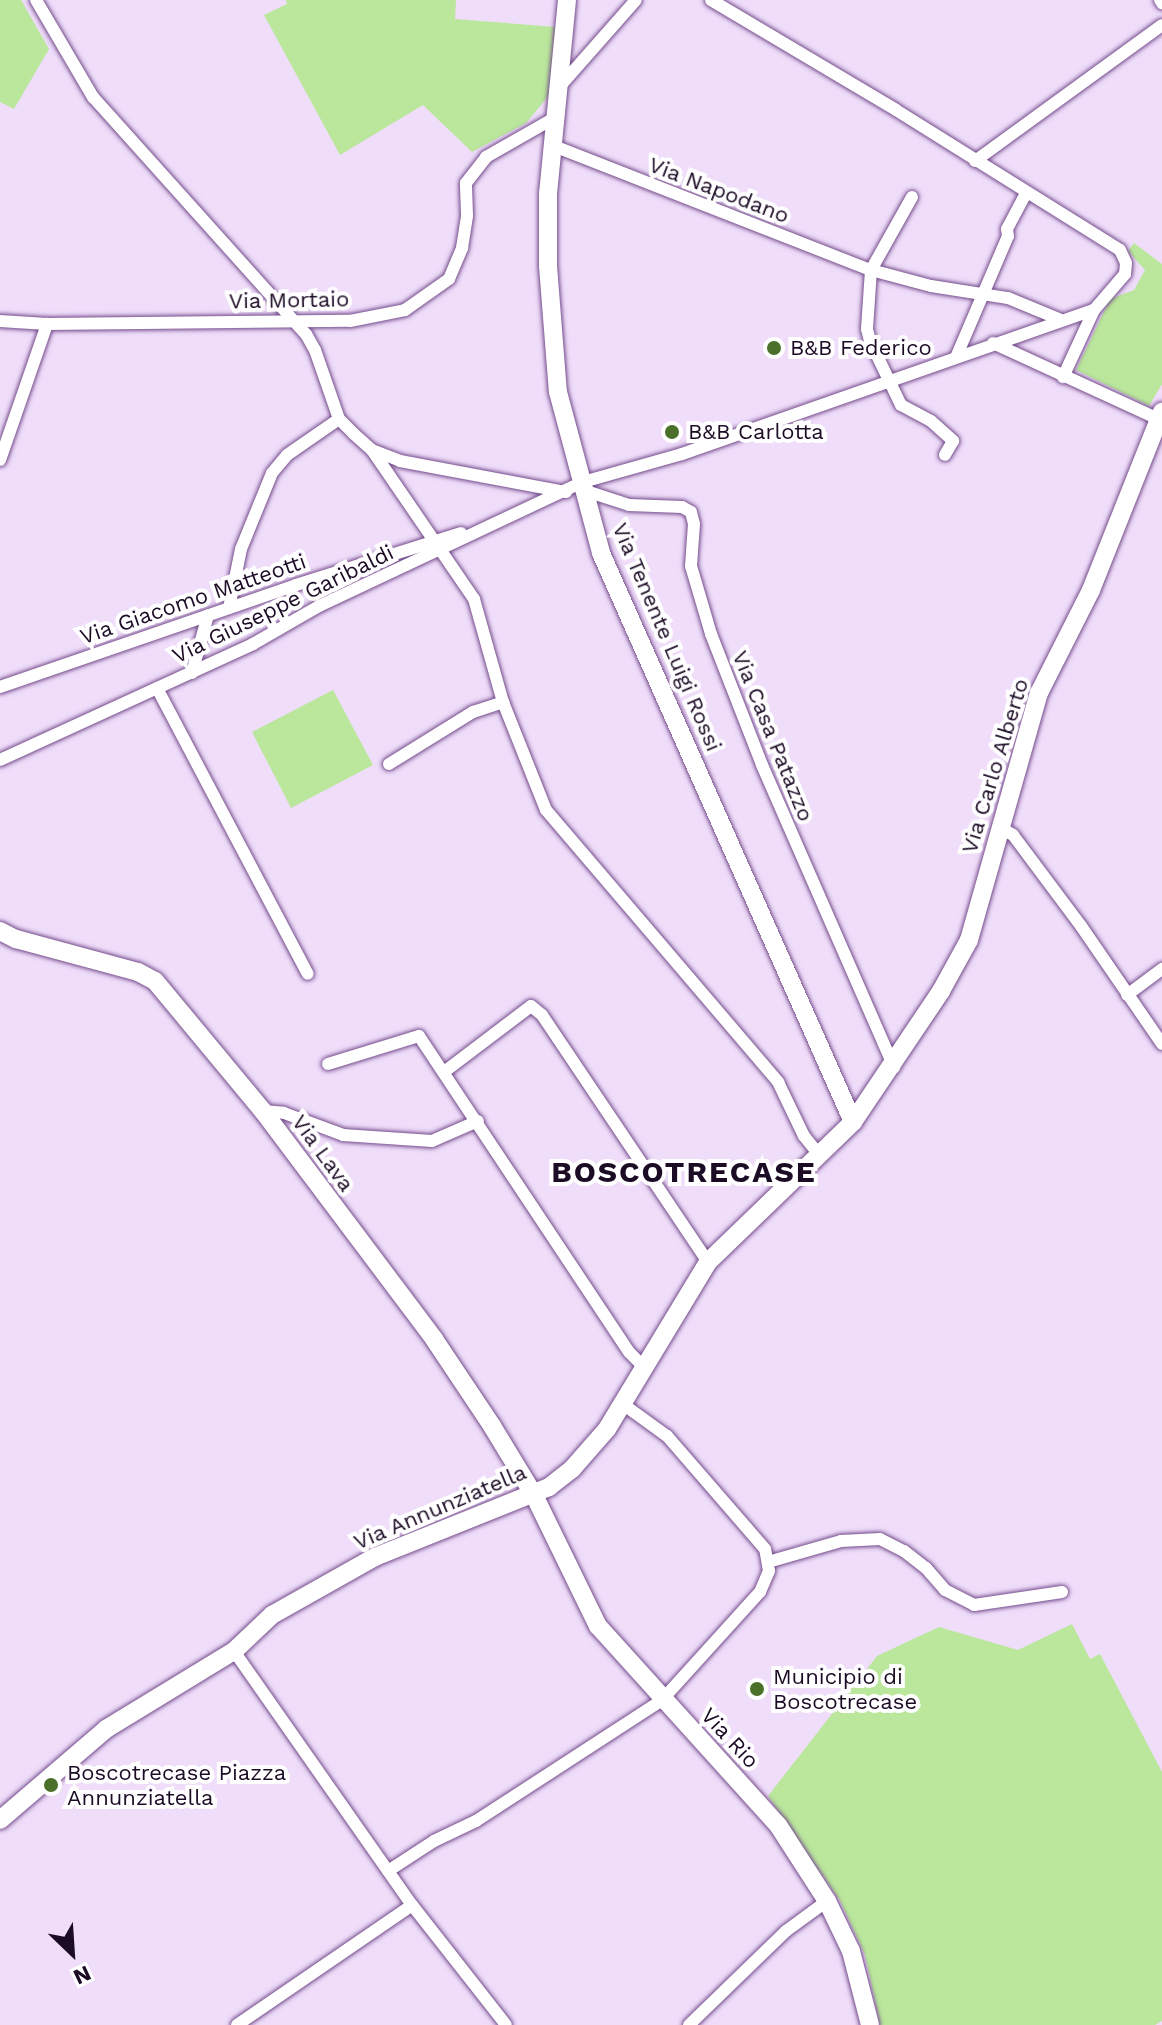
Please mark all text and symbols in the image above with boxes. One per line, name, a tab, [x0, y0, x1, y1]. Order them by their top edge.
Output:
street label: Via Napodano	[645, 151, 793, 229]
street label: Via Mortaio	[228, 286, 350, 314]
place label: B&B Federico	[790, 335, 932, 361]
marker: B&B Federico	[765, 339, 783, 357]
place label: B&B Carlotta	[688, 419, 824, 445]
marker: B&B Carlotta	[663, 423, 681, 441]
street label: Via Tenente Luigi Rossi	[607, 518, 727, 756]
street label: Via Giuseppe Garibaldi	[168, 539, 398, 669]
street label: Via Giacomo Matteotti	[76, 548, 310, 650]
street label: Via Casa Patazzo	[727, 646, 819, 826]
street label: Via Carlo Alberto	[956, 675, 1034, 857]
street label: Via Lava	[286, 1109, 360, 1197]
district label: BOSCOTRECASE	[551, 1154, 817, 1190]
street label: Via Annunziatella	[349, 1458, 531, 1556]
place label: Municipio di Boscotrecase	[773, 1663, 917, 1714]
marker: Municipio di Boscotrecase	[748, 1680, 766, 1698]
street label: Via Rio	[695, 1702, 765, 1774]
place label: Boscotrecase Piazza Annunziatella	[67, 1759, 286, 1810]
marker: Boscotrecase Piazza Annunziatella	[42, 1776, 60, 1794]
north arrow	[32, 1913, 112, 1993]
text: N	[70, 1960, 95, 1990]

